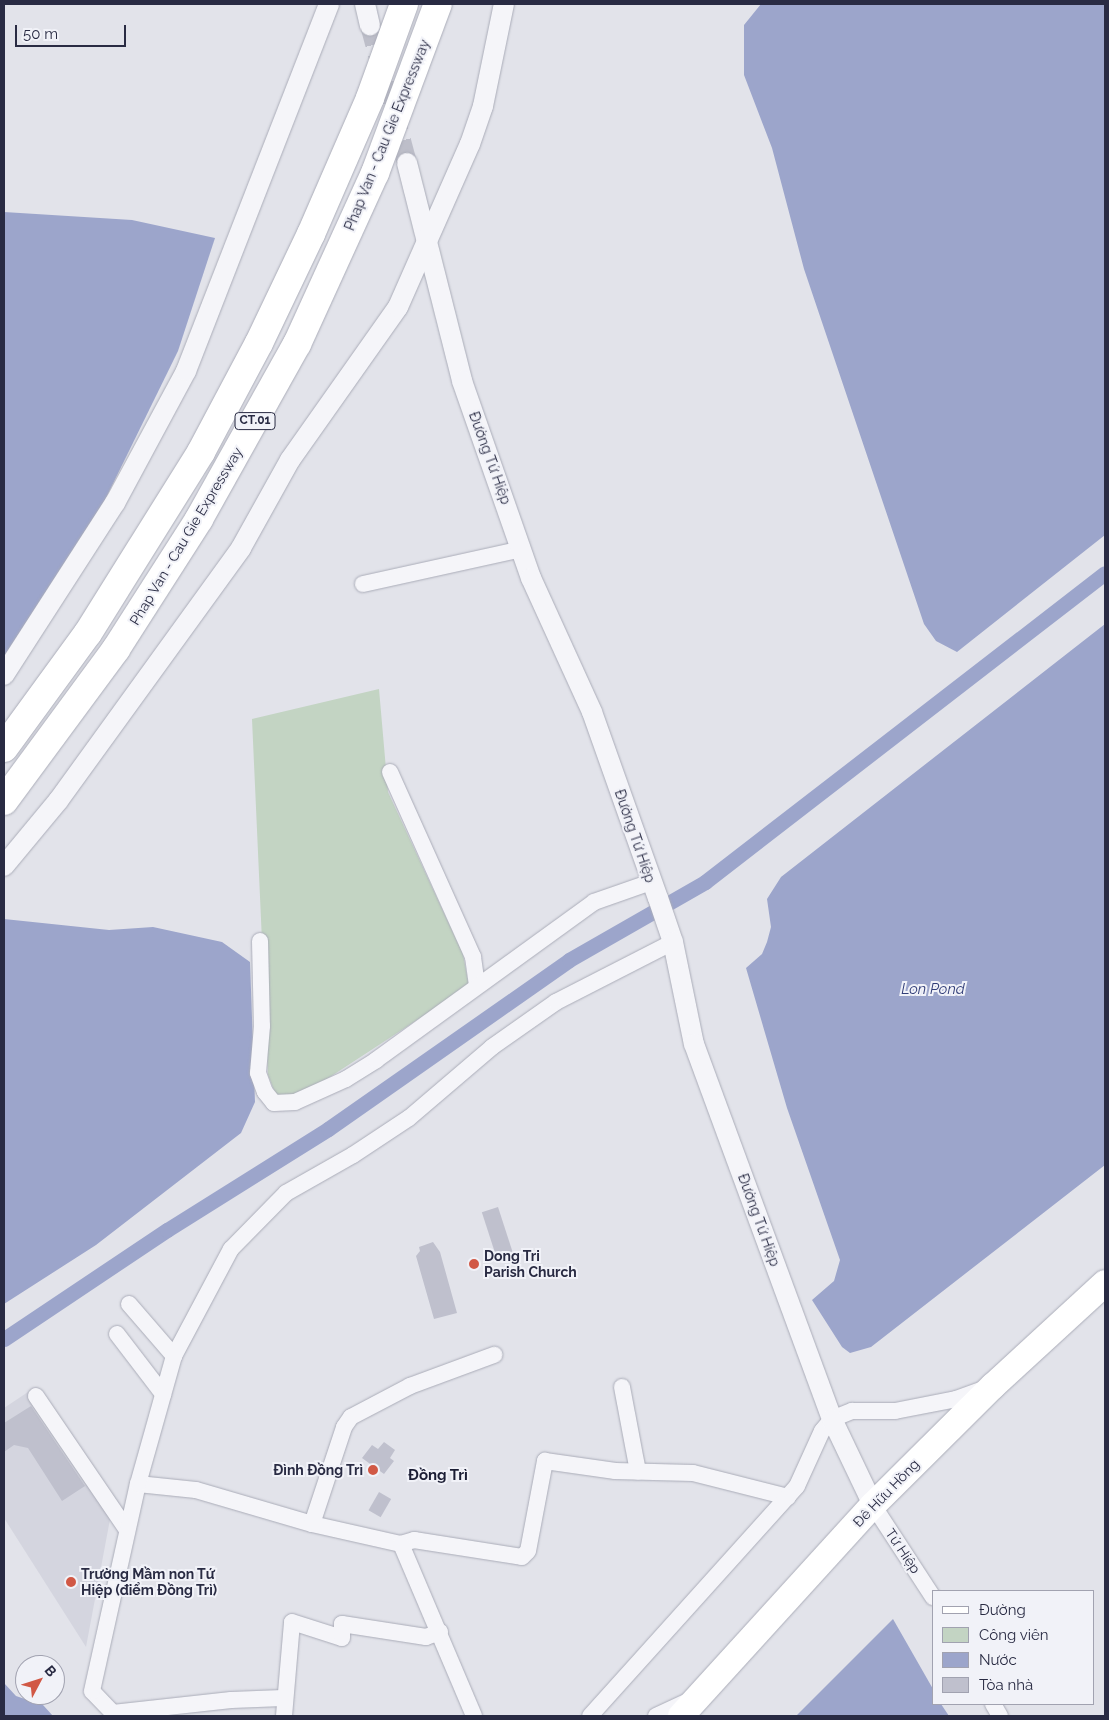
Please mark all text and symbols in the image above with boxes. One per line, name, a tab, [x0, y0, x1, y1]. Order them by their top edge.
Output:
scale bar	[18, 15, 129, 47]
text: 50 m	[23, 25, 58, 43]
street label: Phap Van - Cau Gie Expressway	[341, 37, 433, 233]
street label: Đường Tứ Hiệp	[465, 409, 515, 507]
road number: CT.01	[234, 412, 276, 431]
street label: Phap Van - Cau Gie Expressway	[126, 444, 246, 628]
street label: Đường Tứ Hiệp	[611, 787, 659, 885]
water label: Lon Pond	[901, 981, 965, 999]
street label: Đường Tứ Hiệp	[734, 1171, 784, 1269]
place label: Dong Tri Parish Church	[484, 1248, 577, 1280]
marker: Dong Tri Parish Church	[468, 1258, 480, 1270]
street label: Đê Hữu Hồng	[849, 1456, 923, 1530]
place label: Đình Đồng Trì	[273, 1462, 363, 1478]
marker: Đình Đồng Trì	[367, 1464, 379, 1476]
district label: Đồng Trì	[408, 1467, 468, 1485]
street label: Tứ Hiệp	[882, 1525, 924, 1577]
place label: Trường Mầm non Tứ Hiệp (điểm Đồng Trì)	[81, 1566, 218, 1598]
marker: Trường Mầm non Tứ Hiệp (điểm Đồng Trì)	[65, 1576, 77, 1588]
legend	[932, 1590, 1094, 1705]
text: Đường	[979, 1601, 1026, 1619]
text: Công viên	[979, 1626, 1048, 1644]
text: Nước	[979, 1651, 1017, 1669]
north arrow	[15, 1655, 65, 1705]
text: B	[42, 1662, 60, 1680]
text: Tòa nhà	[979, 1676, 1033, 1694]

